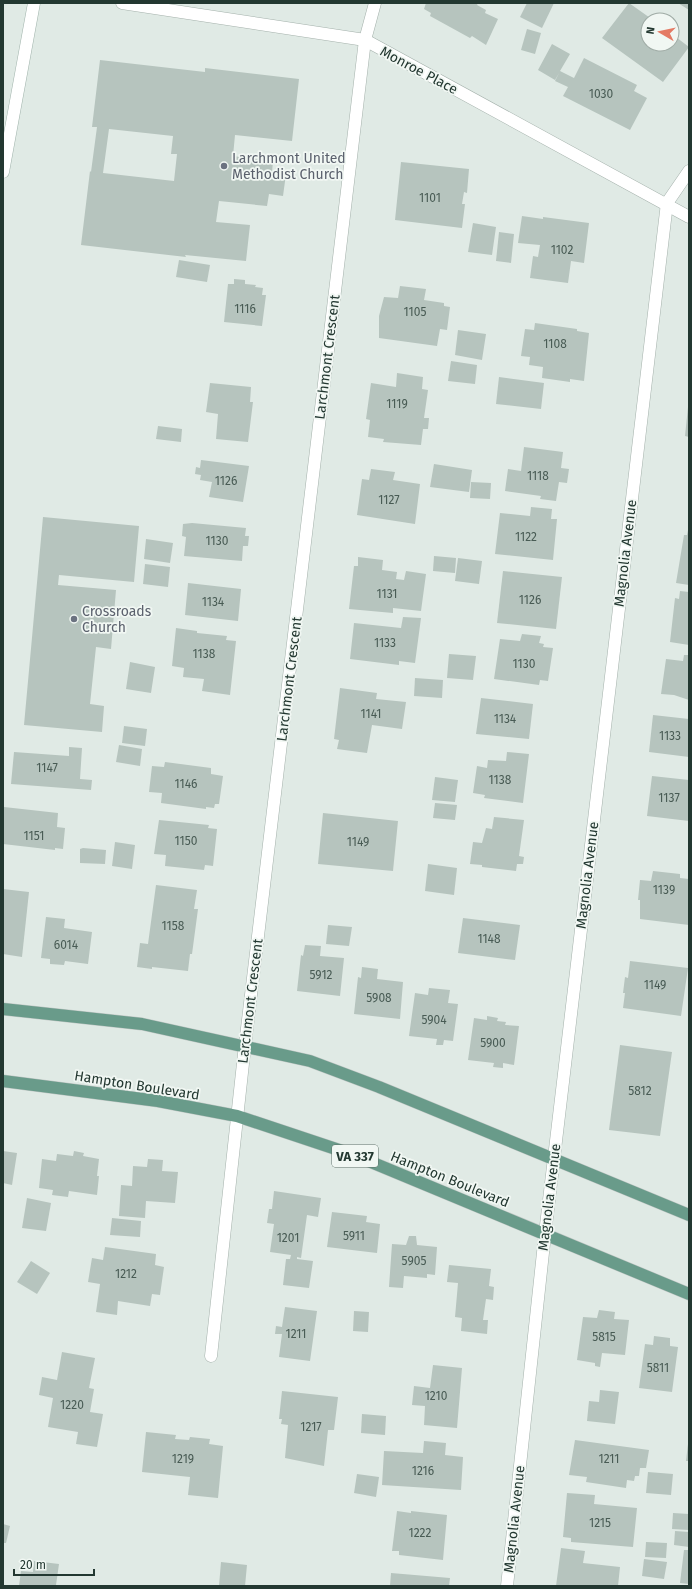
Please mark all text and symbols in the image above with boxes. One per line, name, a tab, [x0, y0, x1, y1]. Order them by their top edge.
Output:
north arrow	[640, 12, 680, 52]
text: N	[644, 26, 658, 35]
street label: Monroe Place	[377, 43, 460, 98]
house number: 1030	[589, 87, 614, 101]
place label: Larchmont United Methodist Church	[232, 150, 346, 183]
marker: Larchmont United Methodist Church	[219, 161, 229, 171]
house number: 1101	[419, 191, 441, 205]
house number: 1102	[551, 243, 573, 257]
street label: Larchmont Crescent	[311, 293, 344, 420]
house number: 1116	[234, 302, 256, 316]
house number: 1105	[404, 305, 426, 319]
house number: 1108	[543, 337, 567, 351]
house number: 1119	[386, 397, 408, 411]
house number: 1118	[527, 469, 549, 483]
house number: 1126	[215, 474, 237, 488]
house number: 1127	[378, 493, 400, 507]
street label: Magnolia Avenue	[610, 498, 641, 608]
house number: 1122	[515, 530, 537, 544]
house number: 1130	[206, 534, 229, 548]
house number: 1131	[376, 587, 398, 601]
house number: 1126	[519, 593, 541, 607]
house number: 1134	[202, 595, 225, 609]
place label: Crossroads Church	[82, 603, 152, 636]
marker: Crossroads Church	[69, 614, 79, 624]
street label: Larchmont Crescent	[273, 615, 306, 742]
house number: 1133	[374, 636, 396, 650]
house number: 1138	[193, 647, 216, 661]
house number: 1130	[513, 657, 536, 671]
house number: 1141	[360, 707, 382, 721]
house number: 1134	[494, 712, 517, 726]
house number: 1133	[659, 729, 681, 743]
house number: 1147	[36, 761, 58, 775]
house number: 1138	[489, 773, 512, 787]
house number: 1146	[174, 777, 198, 791]
house number: 1137	[658, 791, 680, 805]
street label: Magnolia Avenue	[572, 820, 603, 930]
house number: 1151	[24, 829, 44, 843]
house number: 1150	[175, 834, 198, 848]
house number: 1149	[347, 835, 369, 849]
house number: 1139	[653, 883, 675, 897]
house number: 1158	[162, 919, 185, 933]
house number: 1148	[477, 932, 501, 946]
street label: Larchmont Crescent	[234, 937, 267, 1064]
house number: 6014	[54, 938, 79, 952]
house number: 5912	[309, 968, 333, 982]
house number: 1149	[644, 978, 666, 992]
house number: 5908	[366, 991, 392, 1005]
house number: 5904	[421, 1013, 447, 1027]
house number: 5900	[480, 1036, 506, 1050]
street label: Hampton Boulevard	[73, 1067, 201, 1104]
house number: 5812	[628, 1084, 652, 1098]
street label: Magnolia Avenue	[534, 1142, 565, 1252]
road number: VA 337	[332, 1145, 378, 1167]
street label: Hampton Boulevard	[388, 1148, 512, 1211]
house number: 5911	[343, 1229, 365, 1243]
house number: 1201	[277, 1231, 299, 1245]
house number: 5905	[402, 1254, 426, 1268]
house number: 1212	[115, 1267, 137, 1281]
house number: 1211	[285, 1327, 307, 1341]
house number: 5815	[592, 1330, 616, 1344]
house number: 5811	[647, 1361, 669, 1375]
house number: 1210	[425, 1389, 448, 1403]
house number: 1220	[60, 1398, 84, 1412]
house number: 1217	[300, 1420, 322, 1434]
house number: 1219	[172, 1452, 194, 1466]
house number: 1211	[598, 1452, 620, 1466]
house number: 1216	[412, 1464, 434, 1478]
street label: Magnolia Avenue	[500, 1465, 529, 1574]
house number: 1215	[589, 1516, 611, 1530]
house number: 1222	[408, 1526, 432, 1540]
scale bar	[14, 1551, 94, 1577]
text: 20 m	[20, 1558, 46, 1572]

